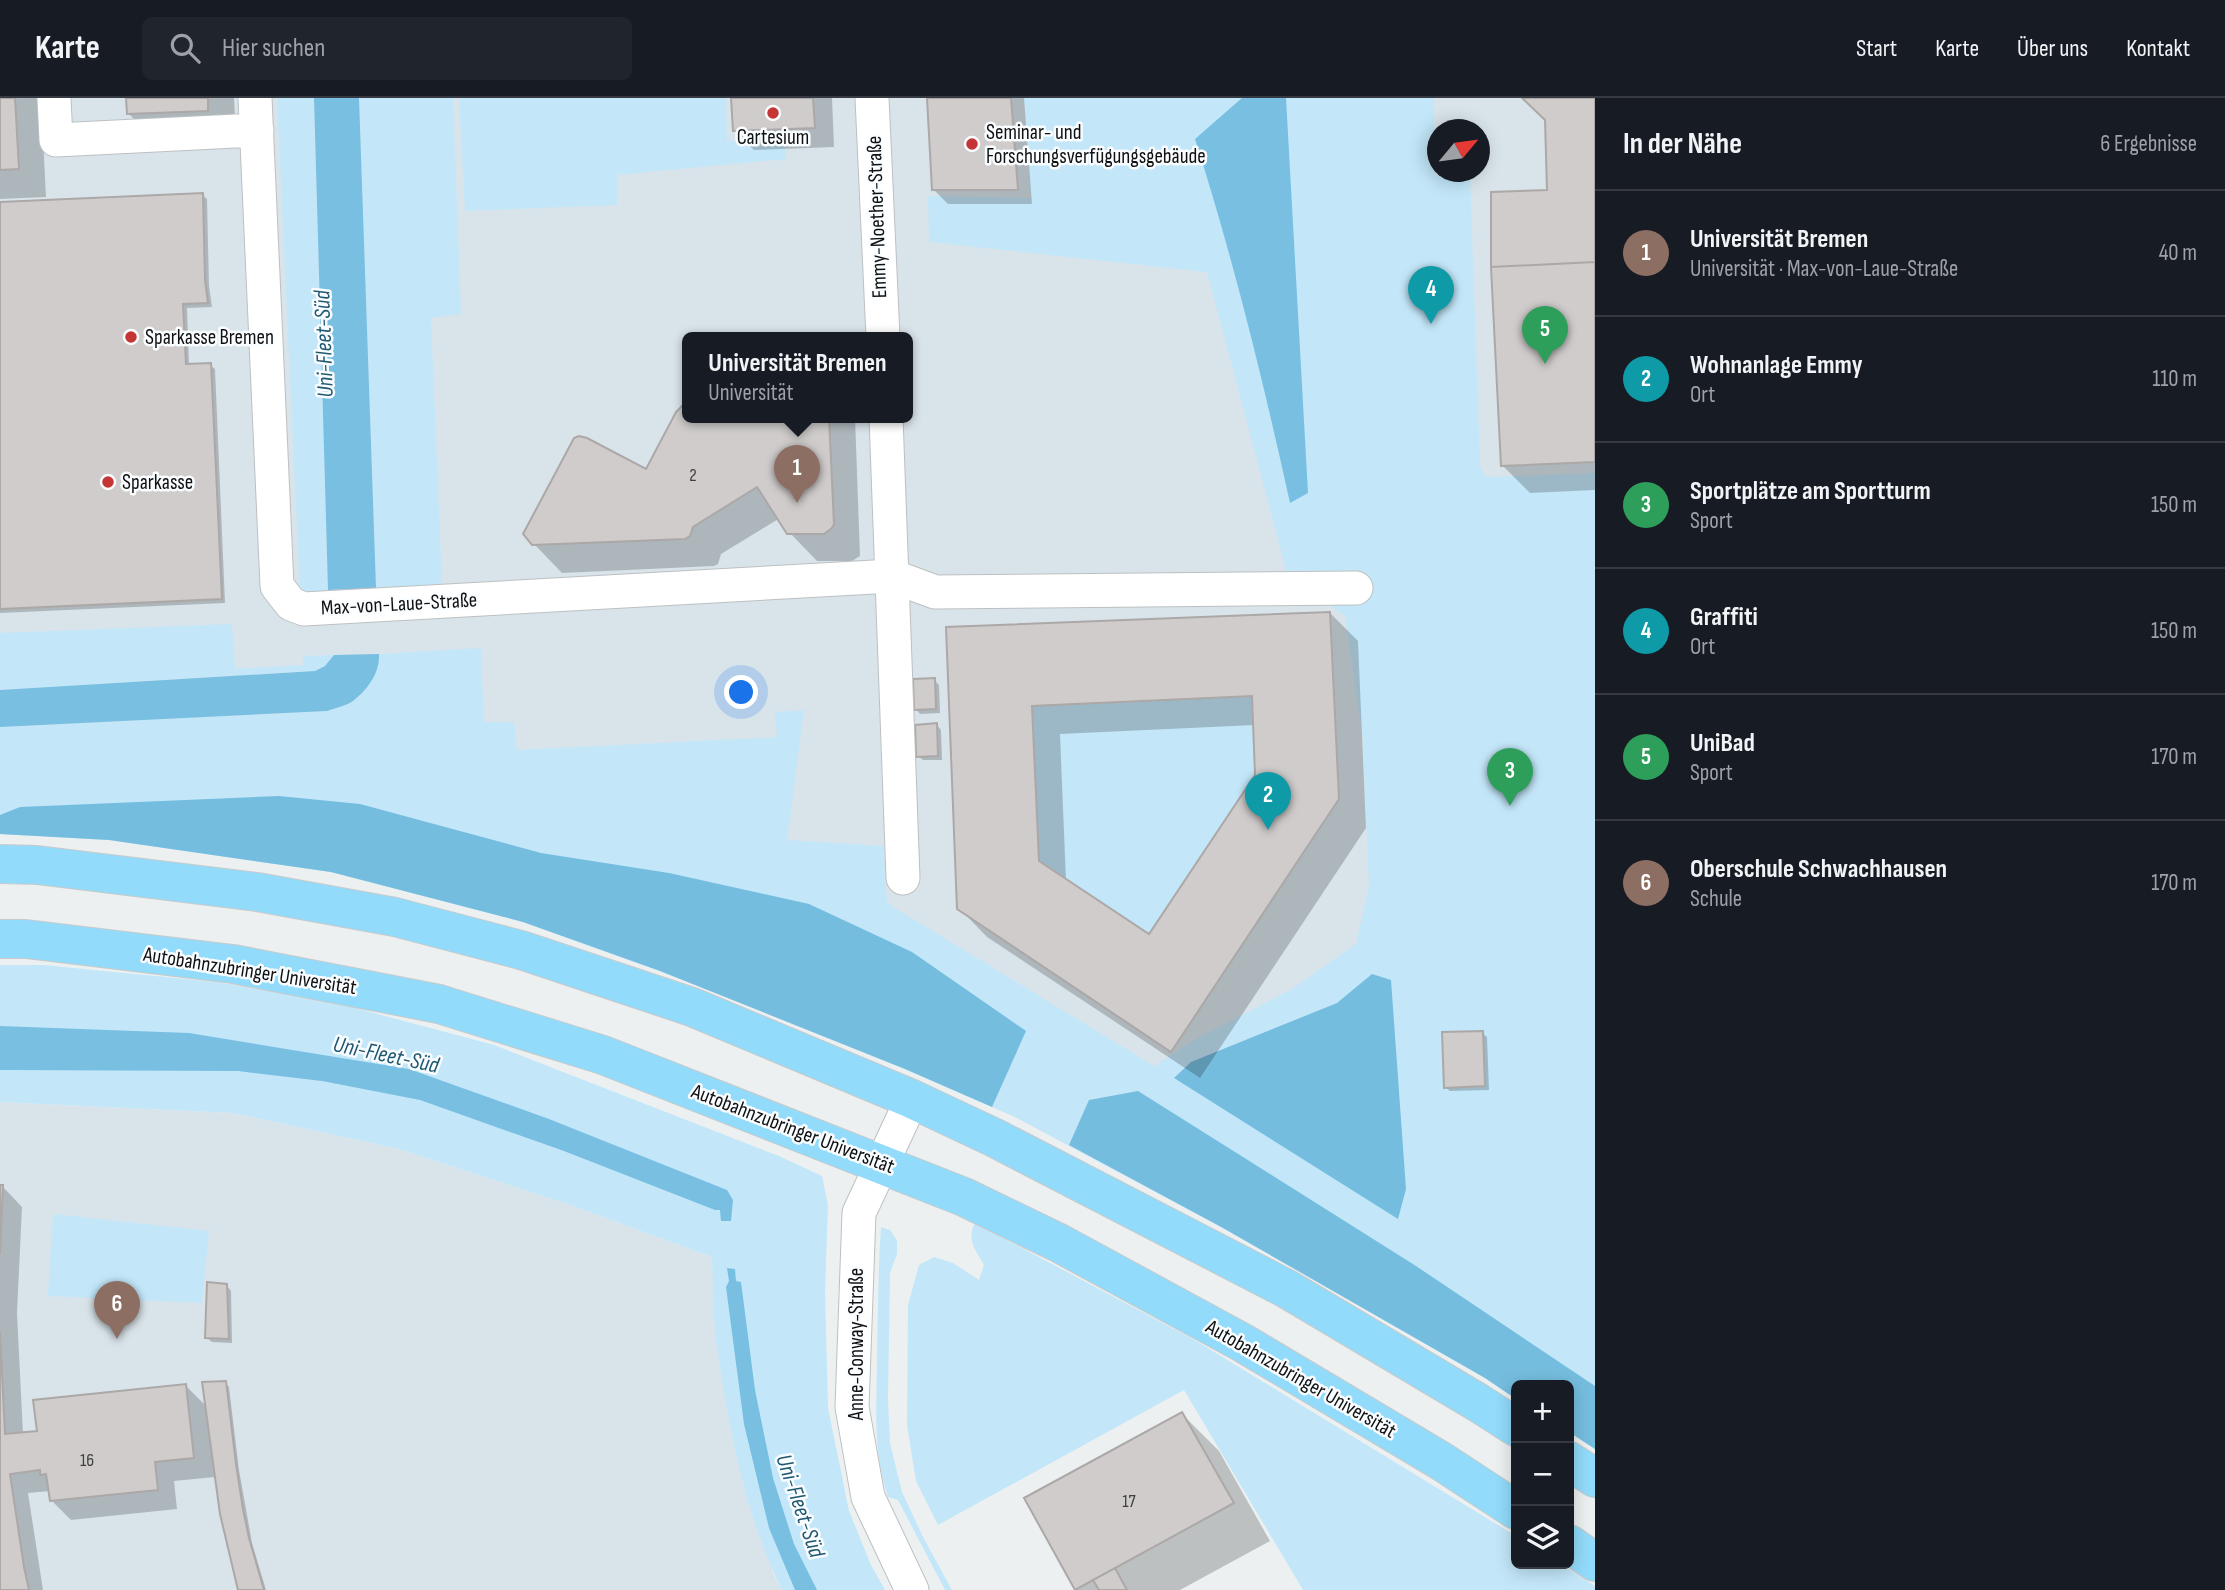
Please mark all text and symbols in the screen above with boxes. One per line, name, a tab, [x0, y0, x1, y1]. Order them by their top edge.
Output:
search box	[142, 17, 632, 80]
text: Karte	[35, 28, 100, 68]
icon: search	[166, 29, 204, 67]
text: Hier suchen	[222, 33, 325, 64]
text: Start	[1856, 34, 1897, 63]
text: Karte	[1935, 34, 1979, 63]
text: Über uns	[2017, 34, 2088, 63]
text: Kontakt	[2126, 34, 2190, 63]
marker: Cartesium	[765, 105, 781, 121]
north arrow	[1427, 119, 1490, 182]
place label: Seminar- und Forschungsverfügungsgebäude	[986, 120, 1206, 169]
place label: Cartesium	[737, 125, 809, 150]
text: In der Nähe	[1623, 126, 1742, 162]
text: 6 Ergebnisse	[2100, 130, 2197, 158]
street label: Emmy-Noether-Straße	[862, 135, 892, 299]
marker: Seminar- und Forschungsverfügungsgebäude	[964, 136, 980, 152]
text: Universität Bremen	[1690, 224, 1868, 255]
text: 1	[1641, 239, 1651, 267]
text: 40 m	[2159, 239, 2197, 267]
text: Universität · Max-von-Laue-Straße	[1690, 255, 1958, 283]
pin: 4	[1408, 266, 1454, 324]
water label: Uni-Fleet-Süd	[308, 289, 340, 398]
pin: 5	[1522, 306, 1568, 364]
place label: Sparkasse Bremen	[145, 325, 274, 350]
marker: Sparkasse Bremen	[123, 329, 139, 345]
popup	[682, 332, 913, 423]
text: Universität Bremen	[708, 348, 887, 379]
text: Wohnanlage Emmy	[1690, 350, 1863, 381]
text: 2	[1641, 365, 1651, 393]
text: 110 m	[2152, 365, 2197, 393]
text: Universität	[708, 379, 793, 407]
text: Ort	[1690, 381, 1715, 409]
pin: 1	[774, 445, 820, 503]
house number: 2	[689, 465, 697, 486]
place label: Sparkasse	[122, 470, 193, 495]
marker: Sparkasse	[100, 474, 116, 490]
text: Sportplätze am Sportturm	[1690, 476, 1931, 507]
text: 3	[1641, 491, 1651, 519]
text: 150 m	[2151, 491, 2197, 519]
text: Sport	[1690, 507, 1733, 535]
street label: Max-von-Laue-Straße	[320, 587, 478, 621]
text: Graffiti	[1690, 602, 1758, 633]
text: 4	[1641, 617, 1651, 645]
text: 150 m	[2151, 617, 2197, 645]
text: Ort	[1690, 633, 1715, 661]
your location	[724, 675, 758, 709]
text: UniBad	[1690, 728, 1755, 759]
text: 5	[1641, 743, 1651, 771]
text: 170 m	[2151, 743, 2197, 771]
pin: 3	[1487, 748, 1533, 806]
text: Sport	[1690, 759, 1733, 787]
pin: 2	[1245, 772, 1291, 830]
text: Oberschule Schwachhausen	[1690, 854, 1947, 885]
text: 6	[1641, 869, 1651, 897]
text: 170 m	[2151, 869, 2197, 897]
text: Schule	[1690, 885, 1742, 913]
street label: Autobahnzubringer Universität	[141, 942, 358, 1000]
water label: Uni-Fleet-Süd	[331, 1030, 442, 1080]
street label: Autobahnzubringer Universität	[687, 1078, 898, 1179]
street label: Anne-Conway-Straße	[844, 1268, 869, 1421]
pin: 6	[94, 1281, 140, 1339]
street label: Autobahnzubringer Universität	[1201, 1314, 1400, 1444]
map controls	[1511, 1380, 1574, 1569]
button: +	[1511, 1380, 1574, 1443]
button: −	[1511, 1443, 1574, 1506]
house number: 16	[80, 1450, 94, 1471]
water label: Uni-Fleet-Süd	[769, 1451, 831, 1562]
house number: 17	[1122, 1491, 1137, 1512]
button: layers	[1511, 1506, 1574, 1569]

